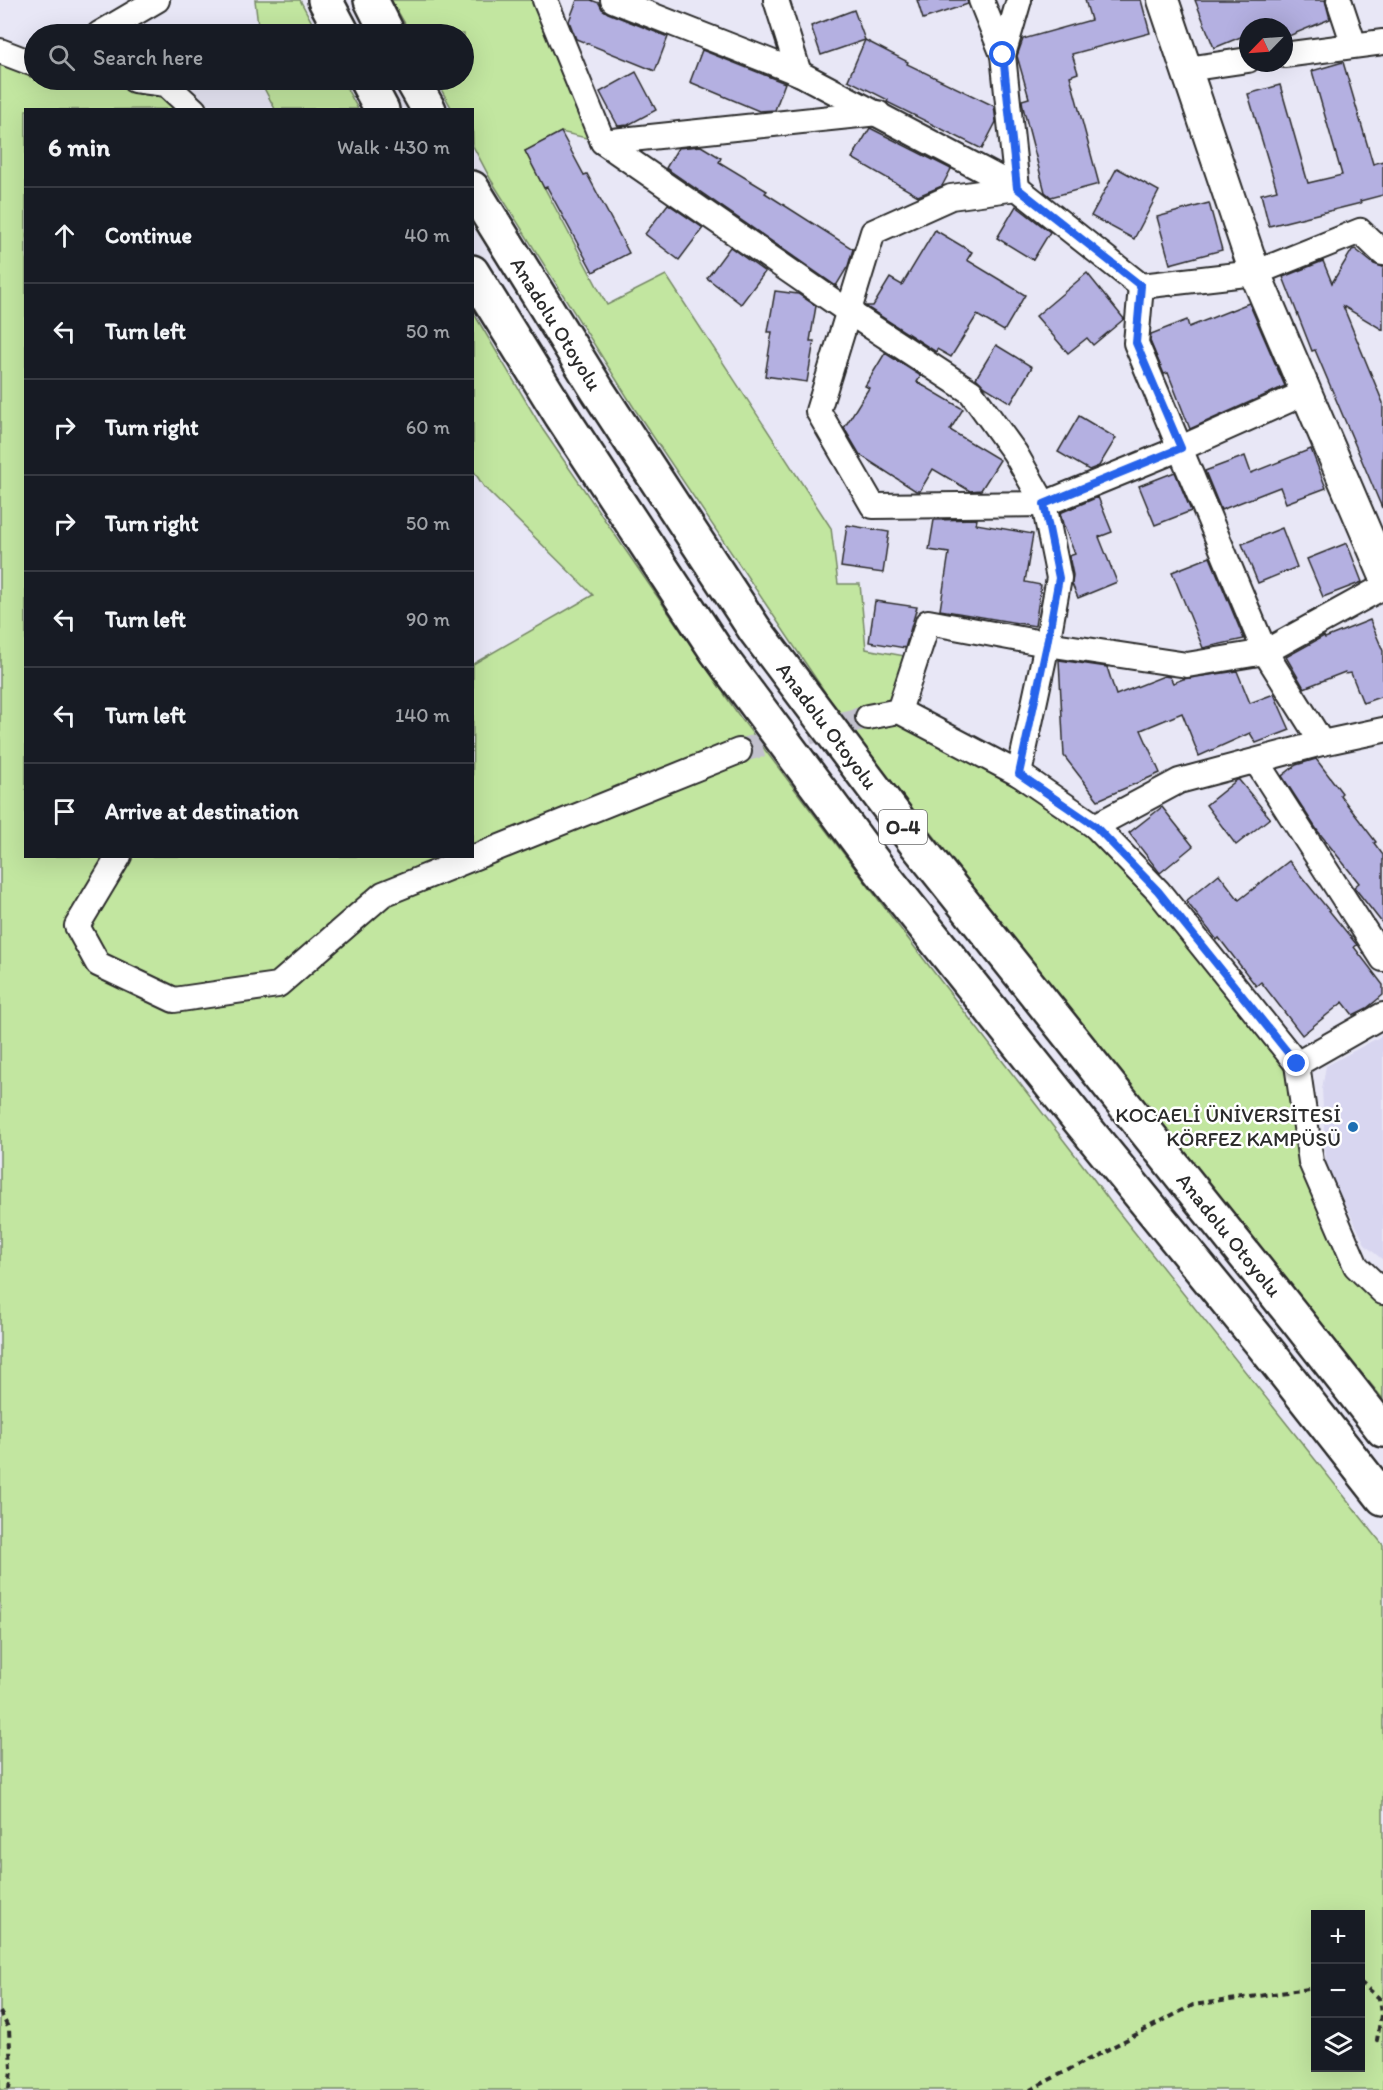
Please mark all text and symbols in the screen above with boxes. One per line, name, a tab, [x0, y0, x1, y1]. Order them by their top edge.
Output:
north arrow	[1239, 18, 1293, 72]
search box	[24, 24, 474, 90]
icon: search	[45, 41, 78, 74]
route start	[989, 41, 1015, 67]
text: Search here	[93, 44, 203, 71]
text: 6 min	[48, 131, 110, 163]
text: Walk · 430 m	[337, 135, 450, 159]
icon: ahead	[48, 219, 81, 252]
text: Continue	[105, 222, 192, 249]
text: 40 m	[404, 223, 450, 247]
street label: Anadolu Otoyolu	[505, 252, 608, 395]
icon: left	[48, 315, 81, 348]
text: Turn left	[105, 318, 186, 345]
text: 50 m	[406, 319, 450, 343]
icon: right	[48, 411, 81, 444]
text: Turn right	[105, 414, 199, 441]
text: 60 m	[406, 415, 450, 439]
icon: right	[48, 507, 81, 540]
text: Turn right	[105, 510, 199, 537]
text: 50 m	[406, 511, 450, 535]
icon: left	[48, 603, 81, 636]
text: Turn left	[105, 606, 186, 633]
text: 90 m	[406, 607, 450, 631]
street label: Anadolu Otoyolu	[772, 657, 883, 794]
icon: left	[48, 699, 81, 732]
text: Turn left	[105, 702, 186, 729]
text: 140 m	[395, 703, 450, 727]
icon: arrive	[48, 795, 81, 828]
text: Arrive at destination	[105, 798, 299, 825]
road number: O-4	[879, 810, 927, 844]
route end	[1283, 1050, 1309, 1076]
place label: KOCAELİ ÜNİVERSİTESİ KÖRFEZ KAMPÜSÜ	[1115, 1102, 1341, 1151]
marker: KOCAELİ ÜNİVERSİTESİ KÖRFEZ KAMPÜSÜ	[1346, 1120, 1360, 1134]
street label: Anadolu Otoyolu	[1172, 1168, 1287, 1302]
map controls	[1311, 1910, 1365, 2072]
button: +	[1311, 1910, 1365, 1964]
button: −	[1311, 1964, 1365, 2018]
button: layers	[1311, 2018, 1365, 2072]

